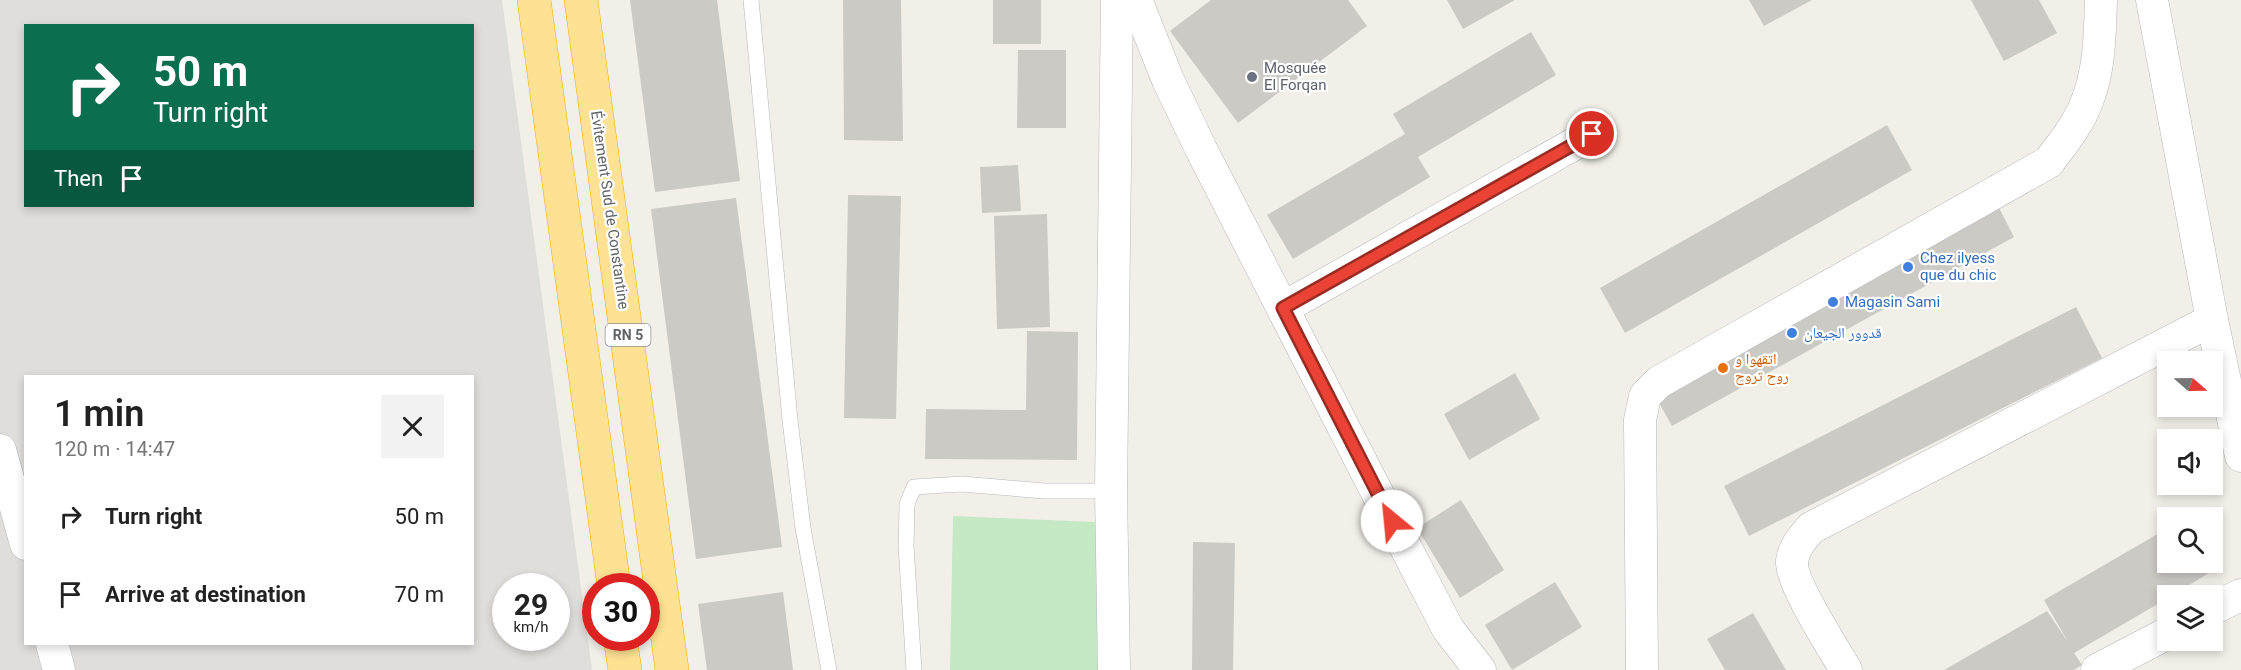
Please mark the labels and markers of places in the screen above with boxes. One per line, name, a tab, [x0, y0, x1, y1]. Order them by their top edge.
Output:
place label: Mosquée El Forqan	[1264, 59, 1327, 94]
marker: Mosquée El Forqan	[1245, 70, 1259, 84]
pin	[1566, 108, 1617, 159]
place label: Chez ilyess que du chic	[1920, 249, 1997, 284]
marker: Chez ilyess que du chic	[1901, 260, 1915, 274]
place label: Magasin Sami	[1845, 293, 1940, 311]
marker: Magasin Sami	[1826, 295, 1840, 309]
place label: قدوور الجيعان	[1804, 324, 1882, 343]
marker: قدوور الجيعان	[1785, 326, 1799, 340]
place label: اتقهوا و روح تروح	[1735, 350, 1789, 386]
marker: اتقهوا و روح تروح	[1716, 361, 1730, 375]

